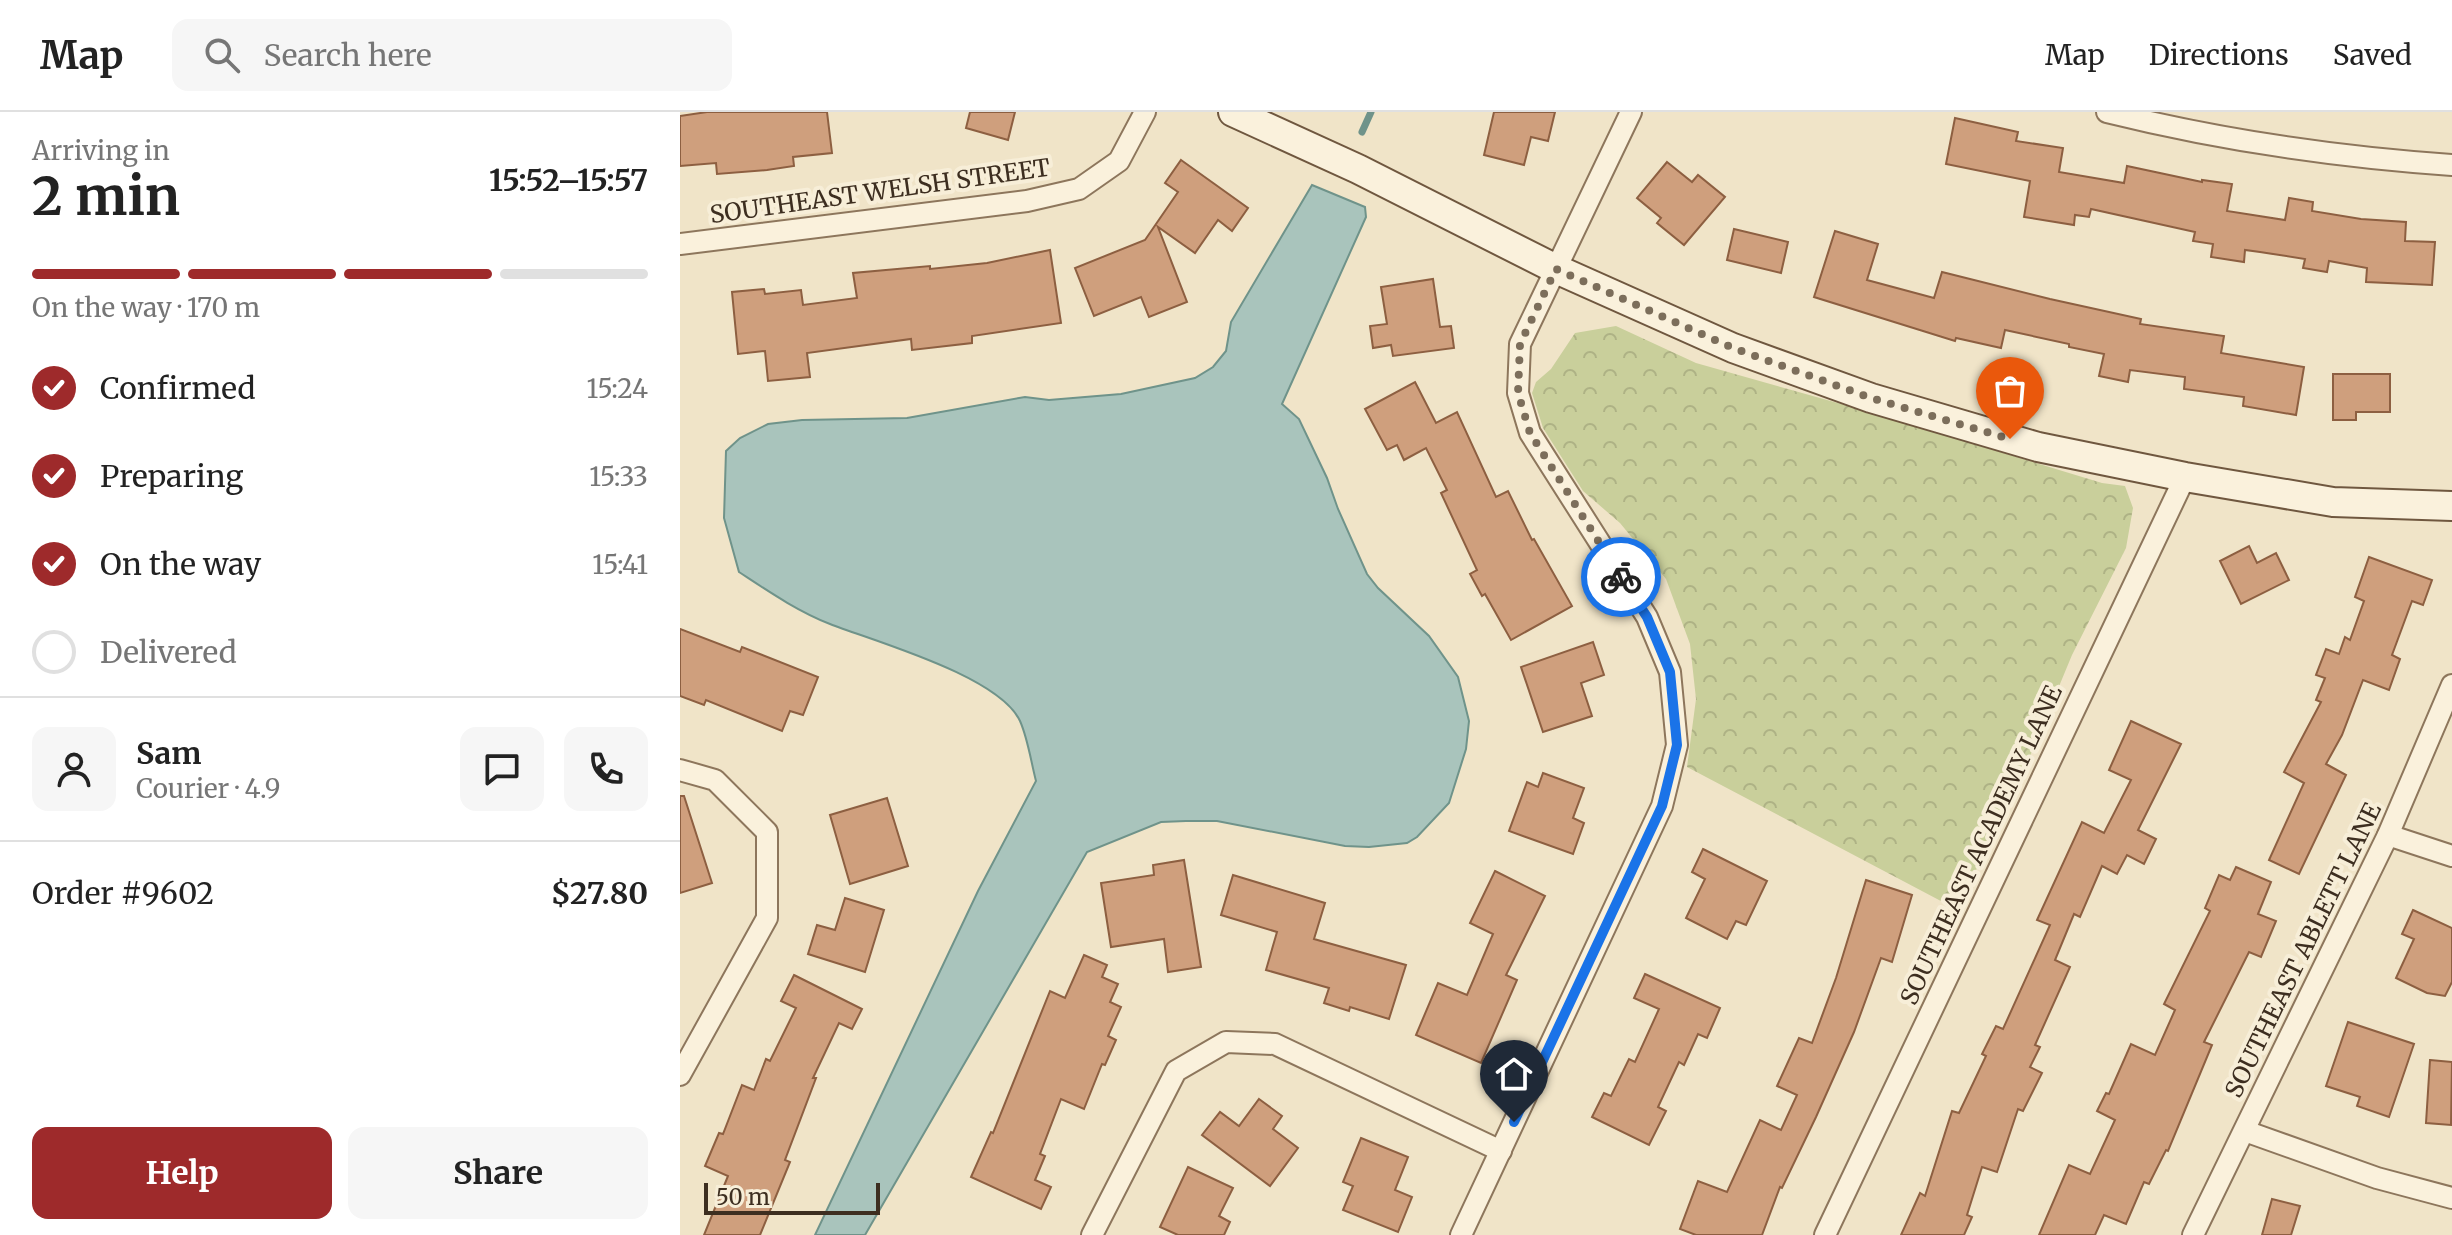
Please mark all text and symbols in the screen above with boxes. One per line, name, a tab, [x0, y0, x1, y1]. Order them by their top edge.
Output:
search box	[172, 19, 732, 91]
text: Map	[40, 32, 124, 79]
icon: search	[200, 33, 244, 77]
text: Search here	[264, 36, 432, 74]
text: Map	[2045, 37, 2105, 73]
text: Directions	[2149, 37, 2289, 73]
text: Saved	[2333, 37, 2412, 73]
text: Arriving in	[32, 134, 170, 167]
street label: SOUTHEAST WELSH STREET	[708, 152, 1052, 230]
text: 15:52–15:57	[489, 161, 648, 199]
text: 2 min	[32, 164, 180, 229]
text: On the way · 170 m	[32, 291, 260, 324]
pin	[1976, 357, 2044, 439]
icon: check	[32, 366, 76, 410]
text: Confirmed	[100, 369, 255, 407]
icon: bag	[1988, 369, 2032, 413]
text: 15:24	[587, 372, 648, 405]
icon: check	[32, 454, 76, 498]
text: Preparing	[100, 457, 243, 495]
text: 15:33	[589, 460, 648, 493]
courier	[1581, 537, 1661, 617]
icon: check	[32, 542, 76, 586]
text: On the way	[100, 545, 261, 583]
text: 15:41	[592, 548, 648, 581]
icon: bike	[1599, 555, 1643, 599]
text: Delivered	[100, 633, 237, 671]
street label: SOUTHEAST ACADEMY LANE	[1893, 680, 2069, 1010]
button: person	[32, 727, 116, 811]
button: chat	[460, 727, 544, 811]
button: phone	[564, 727, 648, 811]
text: Sam	[136, 734, 201, 772]
text: Courier · 4.9	[136, 772, 280, 805]
street label: SOUTHEAST ABLETT LANE	[2218, 797, 2388, 1103]
text: Order #9602	[32, 874, 214, 912]
text: $27.80	[551, 874, 648, 912]
pin	[1480, 1040, 1548, 1122]
icon: home	[1492, 1052, 1536, 1096]
button: Help	[32, 1127, 332, 1219]
button: Share	[348, 1127, 648, 1219]
scale bar	[704, 1179, 880, 1215]
text: 50 m	[716, 1183, 770, 1211]

